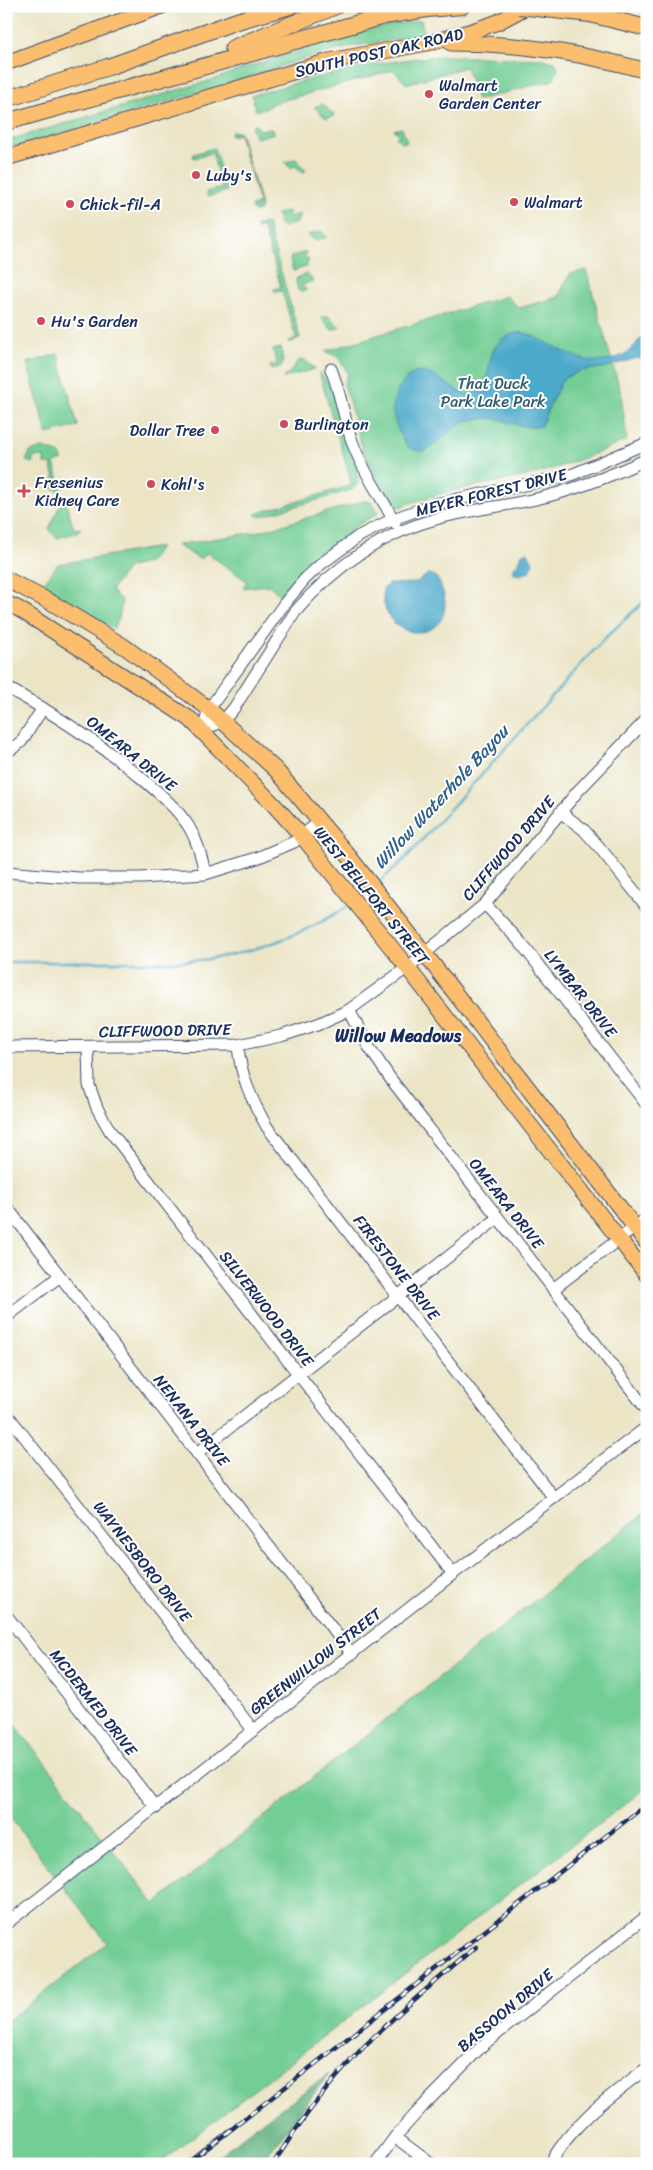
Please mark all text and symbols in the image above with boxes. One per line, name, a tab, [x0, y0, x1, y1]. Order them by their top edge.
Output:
street label: SOUTH POST OAK ROAD	[292, 19, 467, 86]
place label: Walmart Garden Center	[439, 71, 543, 118]
marker: Walmart Garden Center	[423, 88, 435, 100]
place label: Luby's	[206, 161, 252, 190]
marker: Luby's	[190, 169, 202, 181]
place label: Walmart	[524, 188, 583, 217]
place label: Chick-fil-A	[80, 190, 161, 219]
marker: Walmart	[508, 196, 520, 208]
marker: Chick-fil-A	[64, 198, 76, 210]
place label: Hu's Garden	[51, 307, 138, 336]
marker: Hu's Garden	[35, 315, 47, 327]
park label: That Duck Park Lake Park	[440, 369, 546, 416]
place label: Burlington	[294, 410, 369, 439]
place label: Dollar Tree	[129, 416, 205, 445]
marker: Burlington	[278, 418, 290, 430]
marker: Dollar Tree	[209, 424, 221, 436]
street label: MEYER FOREST DRIVE	[412, 459, 571, 525]
place label: Fresenius Kidney Care	[35, 468, 120, 515]
place label: Kohl's	[161, 470, 205, 499]
marker: Kohl's	[145, 478, 157, 490]
marker: Fresenius Kidney Care	[17, 484, 31, 498]
street label: OMEARA DRIVE	[80, 708, 184, 800]
water label: Willow Waterhole Bayou	[365, 715, 519, 877]
street label: CLIFFWOOD DRIVE	[454, 788, 563, 908]
street label: WEST BELLFORT STREET	[306, 819, 438, 972]
street label: LYMBAR DRIVE	[536, 943, 625, 1045]
street label: CLIFFWOOD DRIVE	[99, 1015, 232, 1046]
district label: Willow Meadows	[335, 1020, 462, 1052]
street label: OMEARA DRIVE	[461, 1151, 552, 1256]
street label: FIRESTONE DRIVE	[346, 1208, 448, 1328]
street label: SILVERWOOD DRIVE	[212, 1244, 322, 1374]
street label: NENANA DRIVE	[146, 1367, 238, 1474]
street label: WAYNESBORO DRIVE	[86, 1494, 200, 1629]
street label: GREENWILLOW STREET	[243, 1599, 389, 1723]
street label: MCDERMED DRIVE	[42, 1642, 146, 1763]
street label: BASSOON DRIVE	[450, 1960, 561, 2060]

